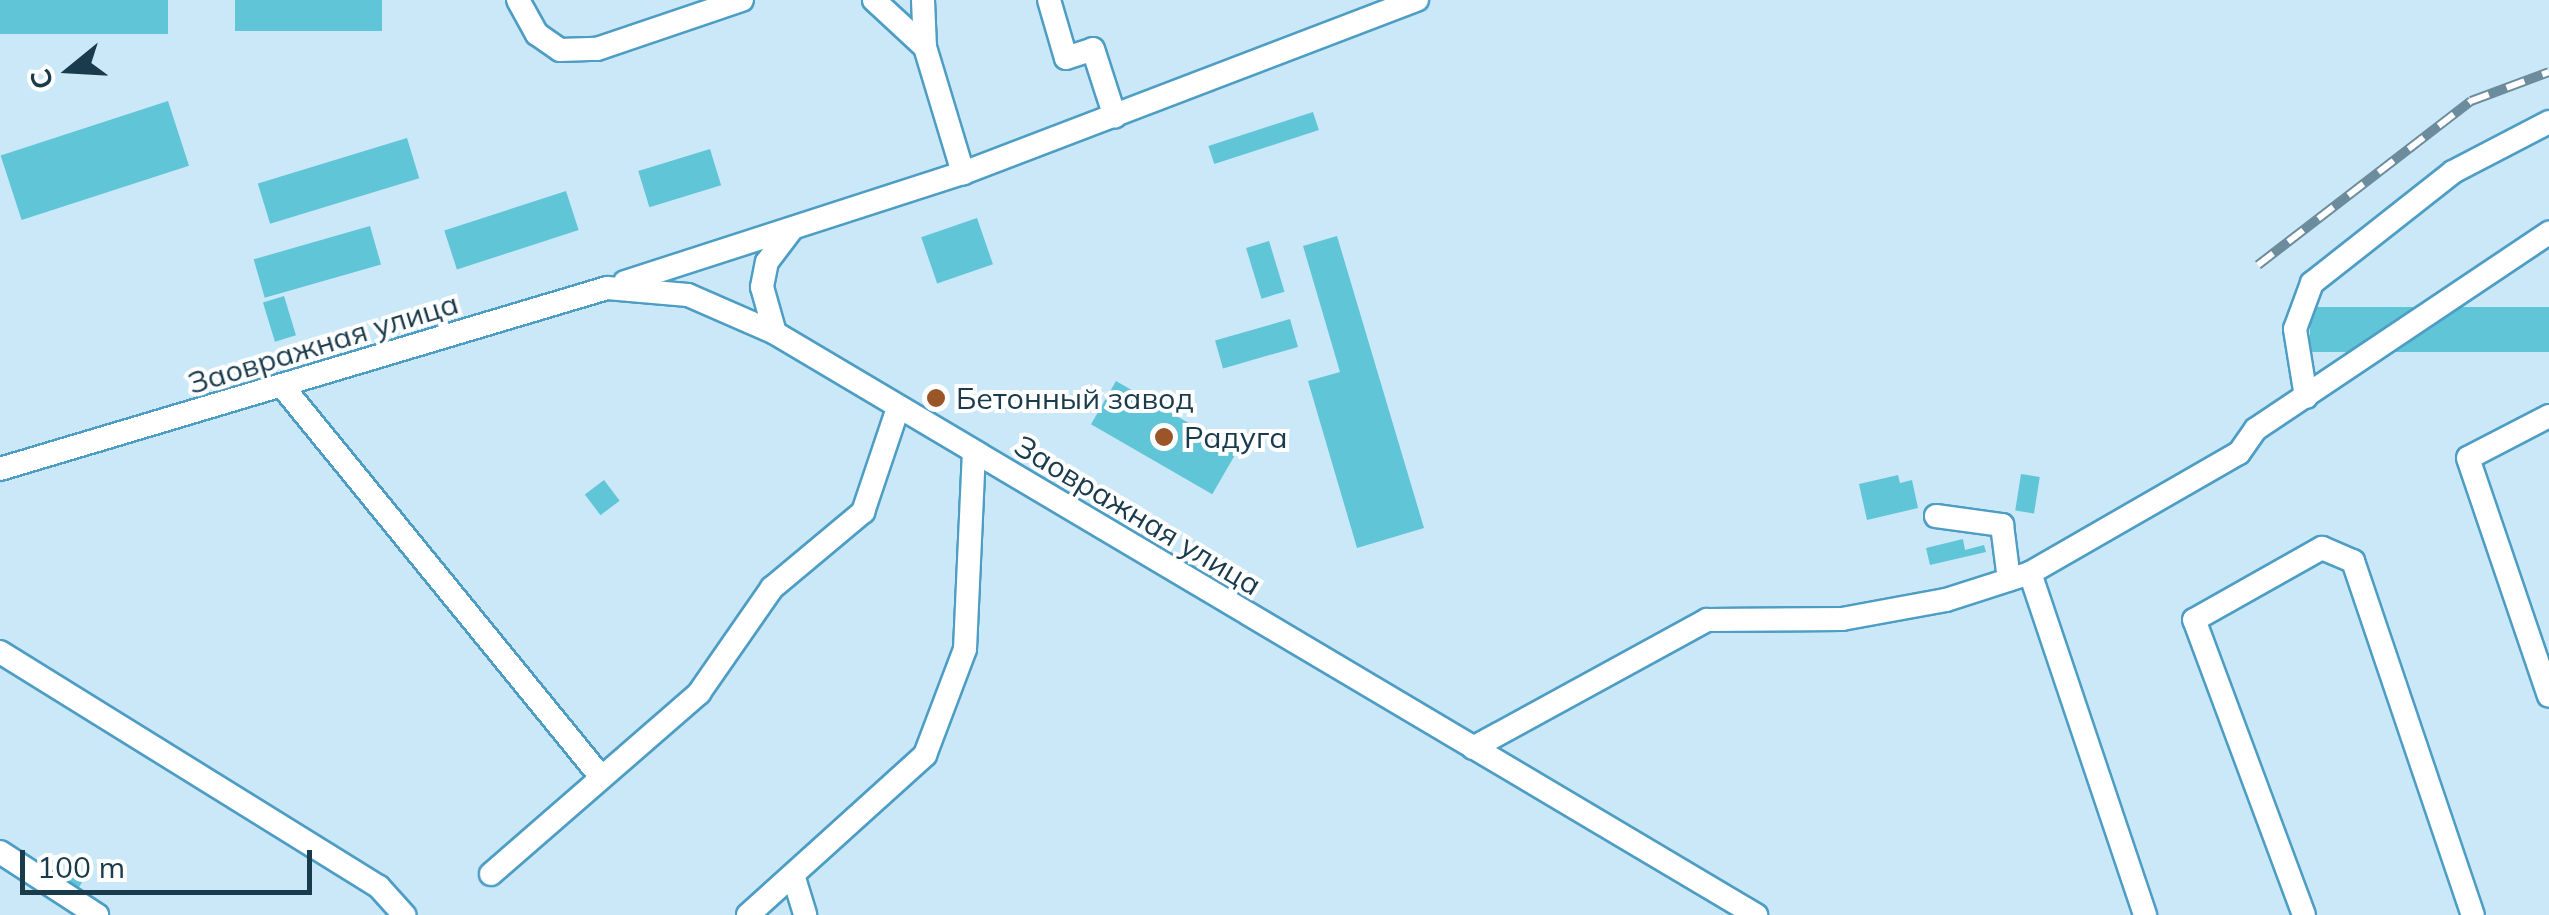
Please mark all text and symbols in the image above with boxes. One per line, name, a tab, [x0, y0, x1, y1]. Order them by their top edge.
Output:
north arrow	[20, 20, 120, 120]
text: С	[21, 65, 61, 94]
street label: Заовражная улица	[183, 285, 463, 401]
place label: Бетонный завод	[956, 380, 1194, 416]
marker: Бетонный завод	[925, 387, 947, 409]
place label: Радуга	[1184, 419, 1288, 455]
marker: Радуга	[1153, 426, 1175, 448]
street label: Заовражная улица	[1008, 427, 1268, 603]
scale bar	[25, 830, 318, 892]
text: 100 m	[37, 848, 125, 886]

